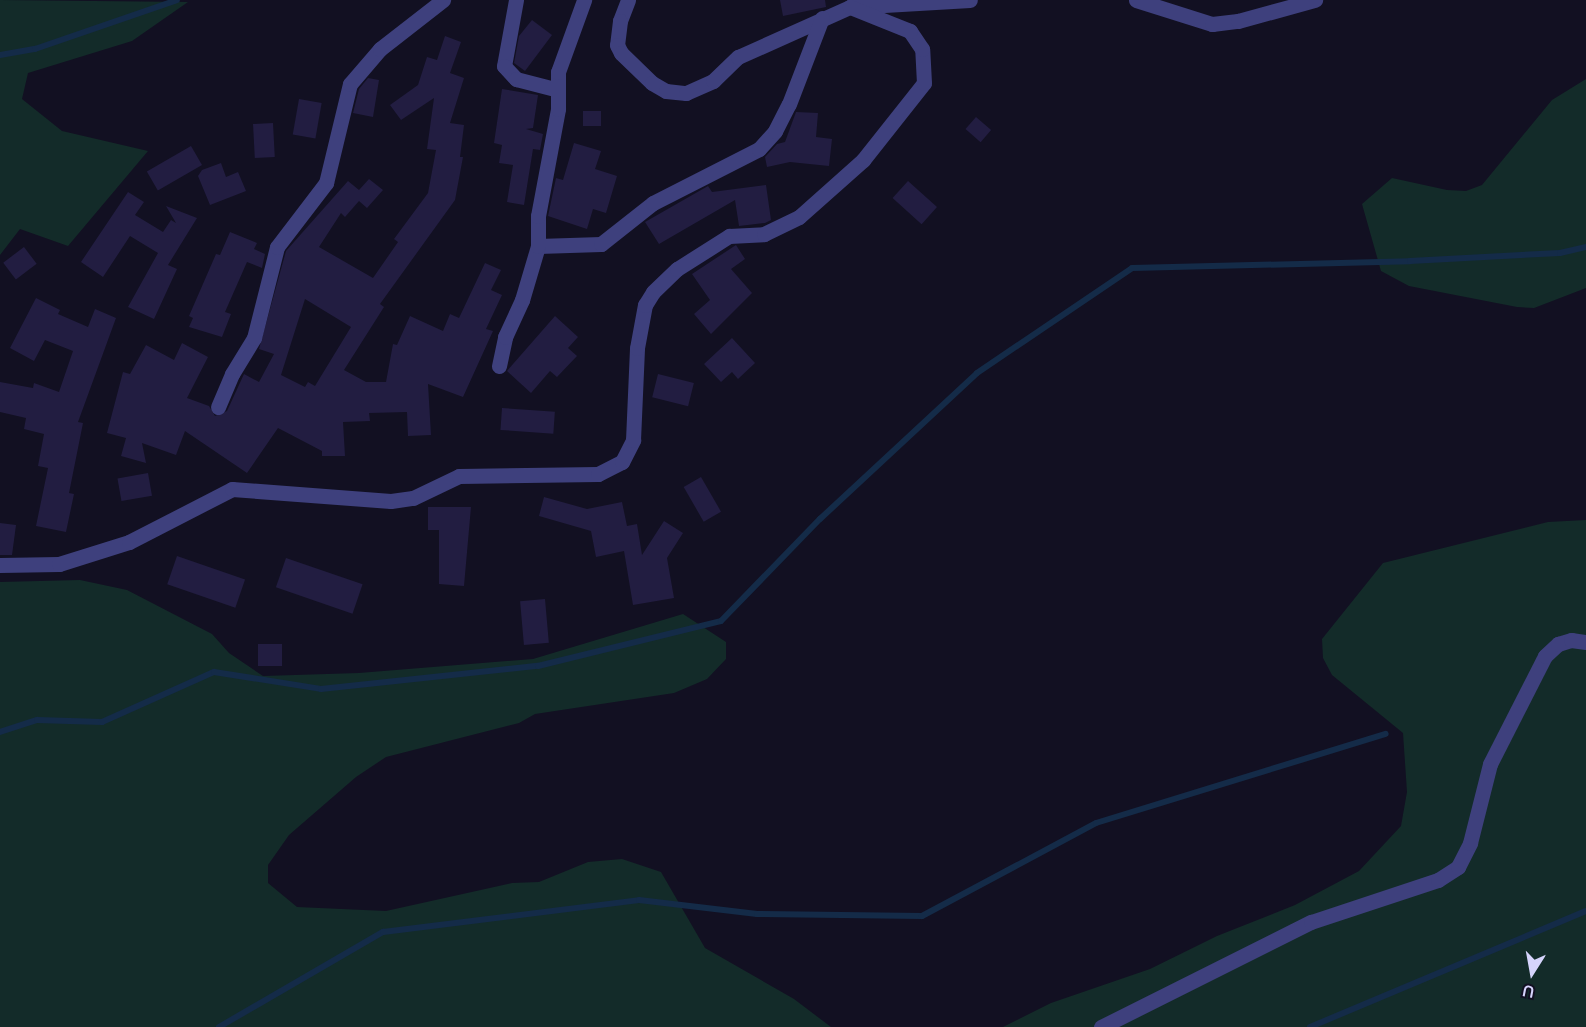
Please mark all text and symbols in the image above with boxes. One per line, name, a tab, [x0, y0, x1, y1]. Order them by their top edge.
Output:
north arrow	[1502, 943, 1562, 1003]
text: U	[1521, 979, 1536, 1003]

